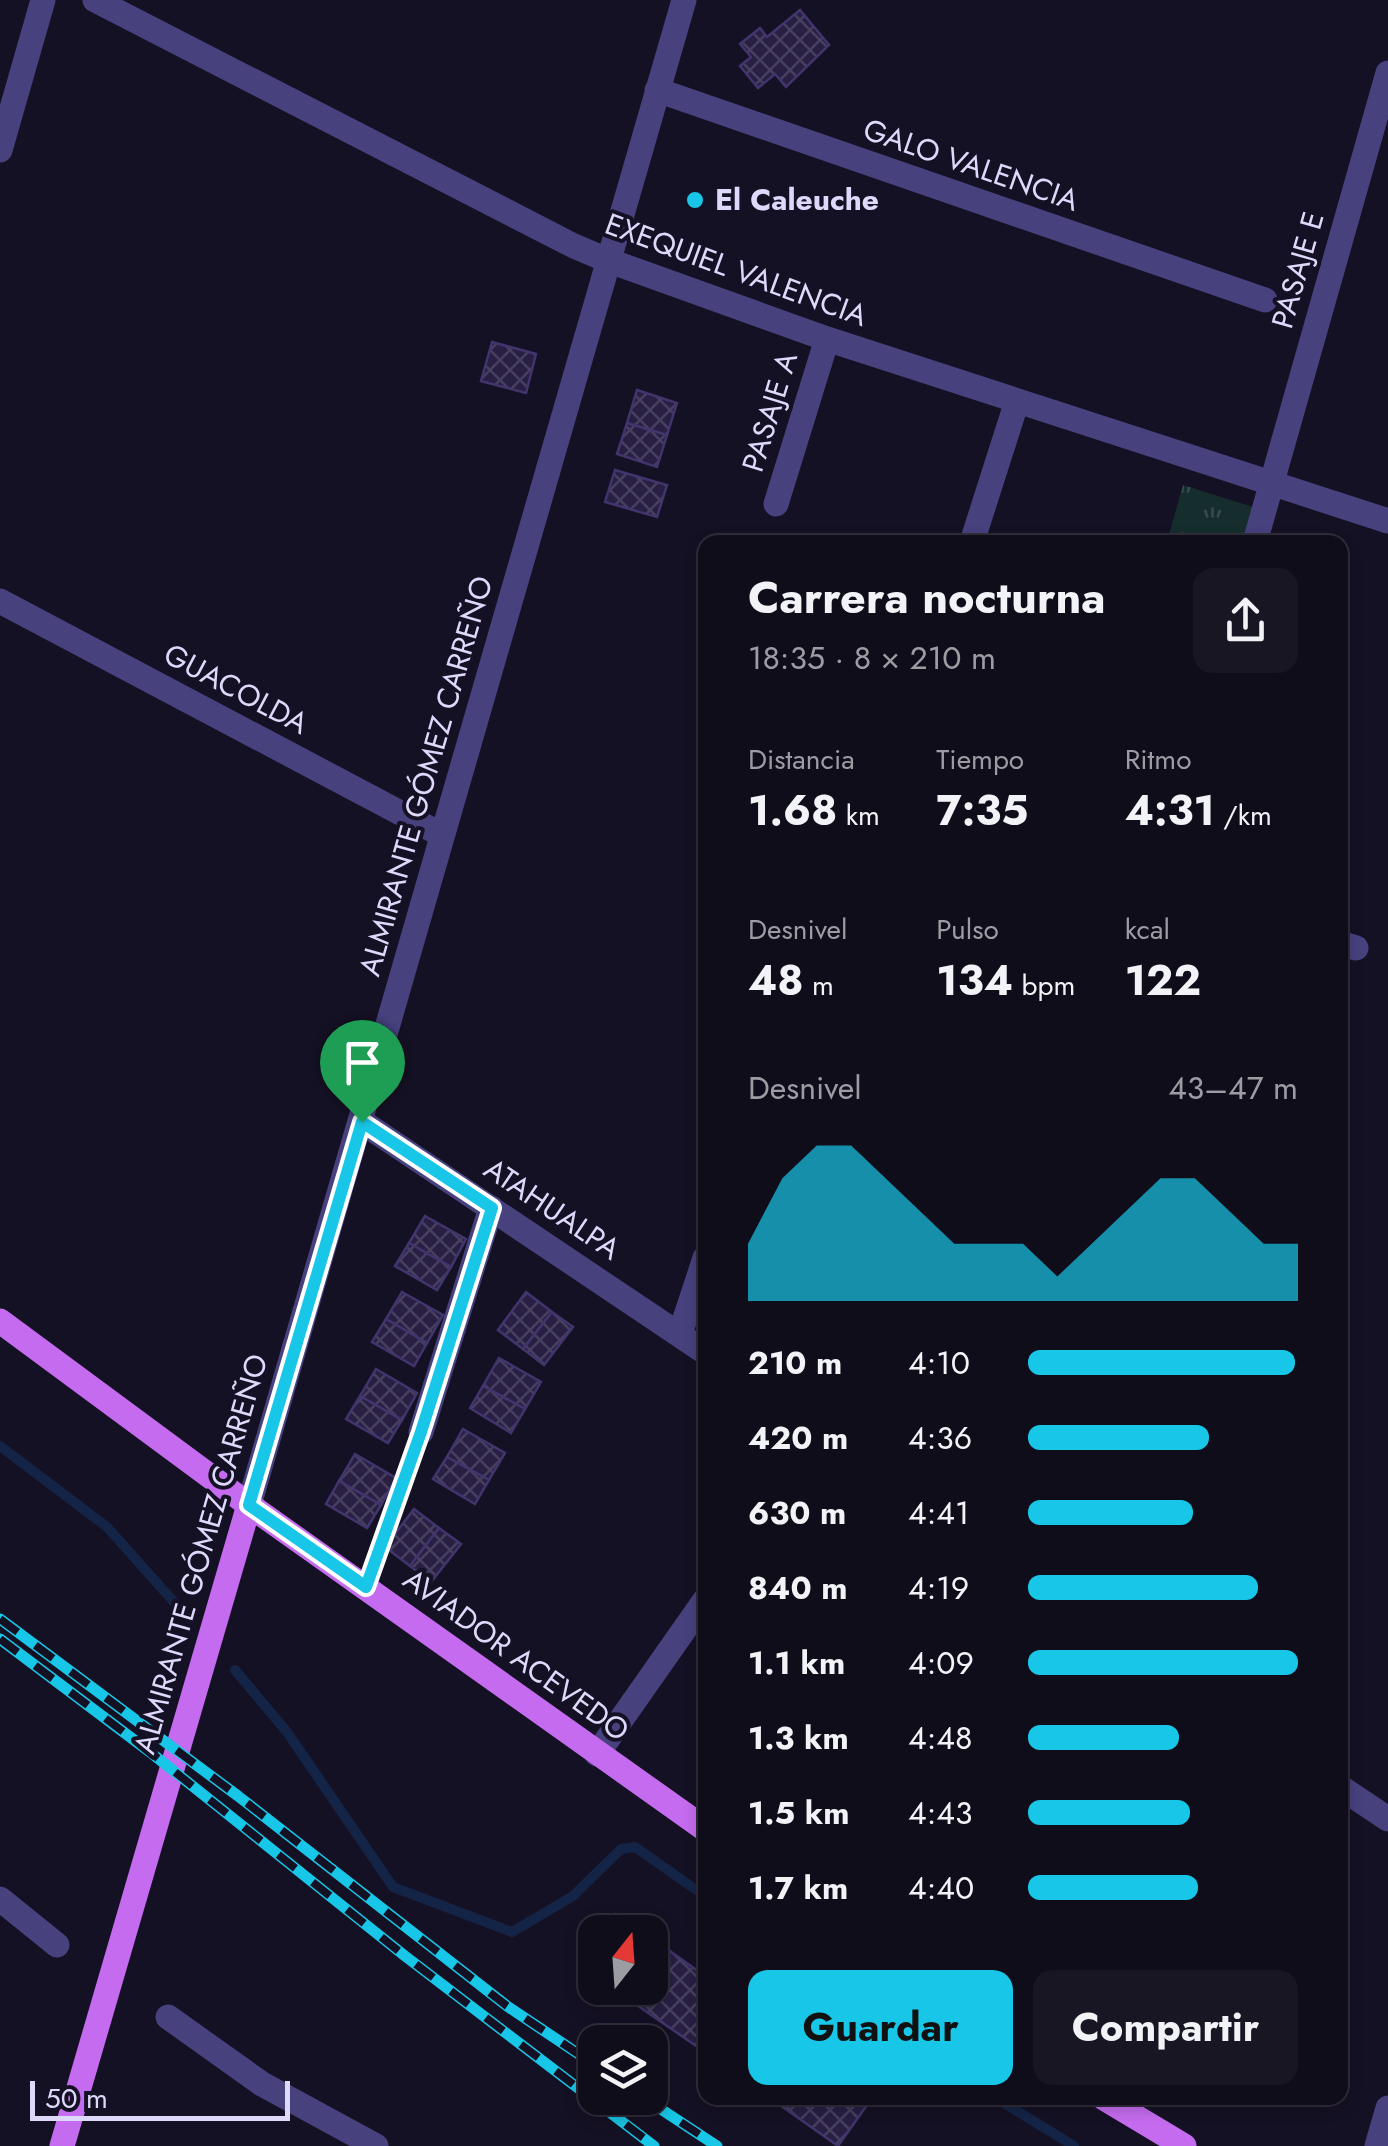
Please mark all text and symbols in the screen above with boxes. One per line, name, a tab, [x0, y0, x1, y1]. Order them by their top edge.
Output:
street label: GALO VALENCIA	[858, 108, 1085, 222]
place label: El Caleuche	[715, 178, 879, 221]
marker: El Caleuche	[684, 189, 706, 211]
street label: EXEQUIEL VALENCIA	[599, 202, 873, 337]
street label: PASAJE E	[1260, 206, 1335, 333]
street label: PASAJE A	[731, 347, 808, 477]
text: Carrera nocturna	[748, 565, 1106, 630]
button: share	[1193, 568, 1298, 673]
street label: ALMIRANTE GÓMEZ CARREÑO	[348, 571, 503, 981]
street label: GUACOLDA	[156, 632, 316, 745]
text: 18:35 · 8 × 210 m	[748, 635, 996, 681]
text: Distancia	[748, 739, 855, 780]
text: Tiempo	[936, 739, 1024, 780]
text: Ritmo	[1125, 739, 1191, 780]
text: 1.68	[748, 780, 837, 841]
text: 7:35	[936, 780, 1028, 841]
text: 4:31	[1125, 780, 1215, 841]
text: km	[837, 795, 880, 836]
text: /km	[1215, 795, 1272, 836]
text: Desnivel	[748, 909, 848, 950]
text: Pulso	[936, 909, 999, 950]
text: kcal	[1125, 909, 1170, 950]
text: 48	[748, 950, 804, 1011]
text: 134	[936, 950, 1013, 1011]
text: 122	[1125, 950, 1201, 1011]
text: m	[804, 965, 834, 1006]
text: bpm	[1013, 965, 1075, 1006]
pin	[320, 1020, 405, 1123]
icon: arrive	[335, 1035, 390, 1090]
text: Desnivel	[748, 1065, 862, 1111]
text: 43–47 m	[1168, 1065, 1298, 1111]
street label: ATAHUALPA	[476, 1147, 629, 1270]
text: 210 m	[748, 1340, 842, 1386]
text: 4:10	[908, 1340, 970, 1386]
street label: ALMIRANTE GÓMEZ CARREÑO	[123, 1349, 278, 1759]
text: 420 m	[748, 1415, 848, 1461]
text: 4:36	[908, 1415, 972, 1461]
text: 630 m	[748, 1490, 846, 1536]
text: 4:41	[908, 1490, 969, 1536]
street label: AVIADOR ACEVEDO	[394, 1558, 638, 1751]
text: 840 m	[748, 1565, 847, 1611]
text: 4:19	[908, 1565, 969, 1611]
text: 1.1 km	[748, 1640, 845, 1686]
text: 4:09	[908, 1640, 974, 1686]
text: 1.3 km	[748, 1715, 849, 1761]
text: 4:48	[908, 1715, 972, 1761]
text: 1.5 km	[748, 1790, 850, 1836]
text: 4:43	[908, 1790, 972, 1836]
text: 1.7 km	[748, 1865, 848, 1911]
text: 4:40	[908, 1865, 974, 1911]
north arrow	[578, 1915, 668, 2005]
map controls	[578, 1915, 668, 2115]
button: Guardar	[748, 1970, 1013, 2085]
button: Compartir	[1033, 1970, 1298, 2085]
button: layers	[578, 2025, 668, 2115]
scale bar	[30, 2076, 290, 2120]
text: 50 m	[45, 2078, 108, 2119]

